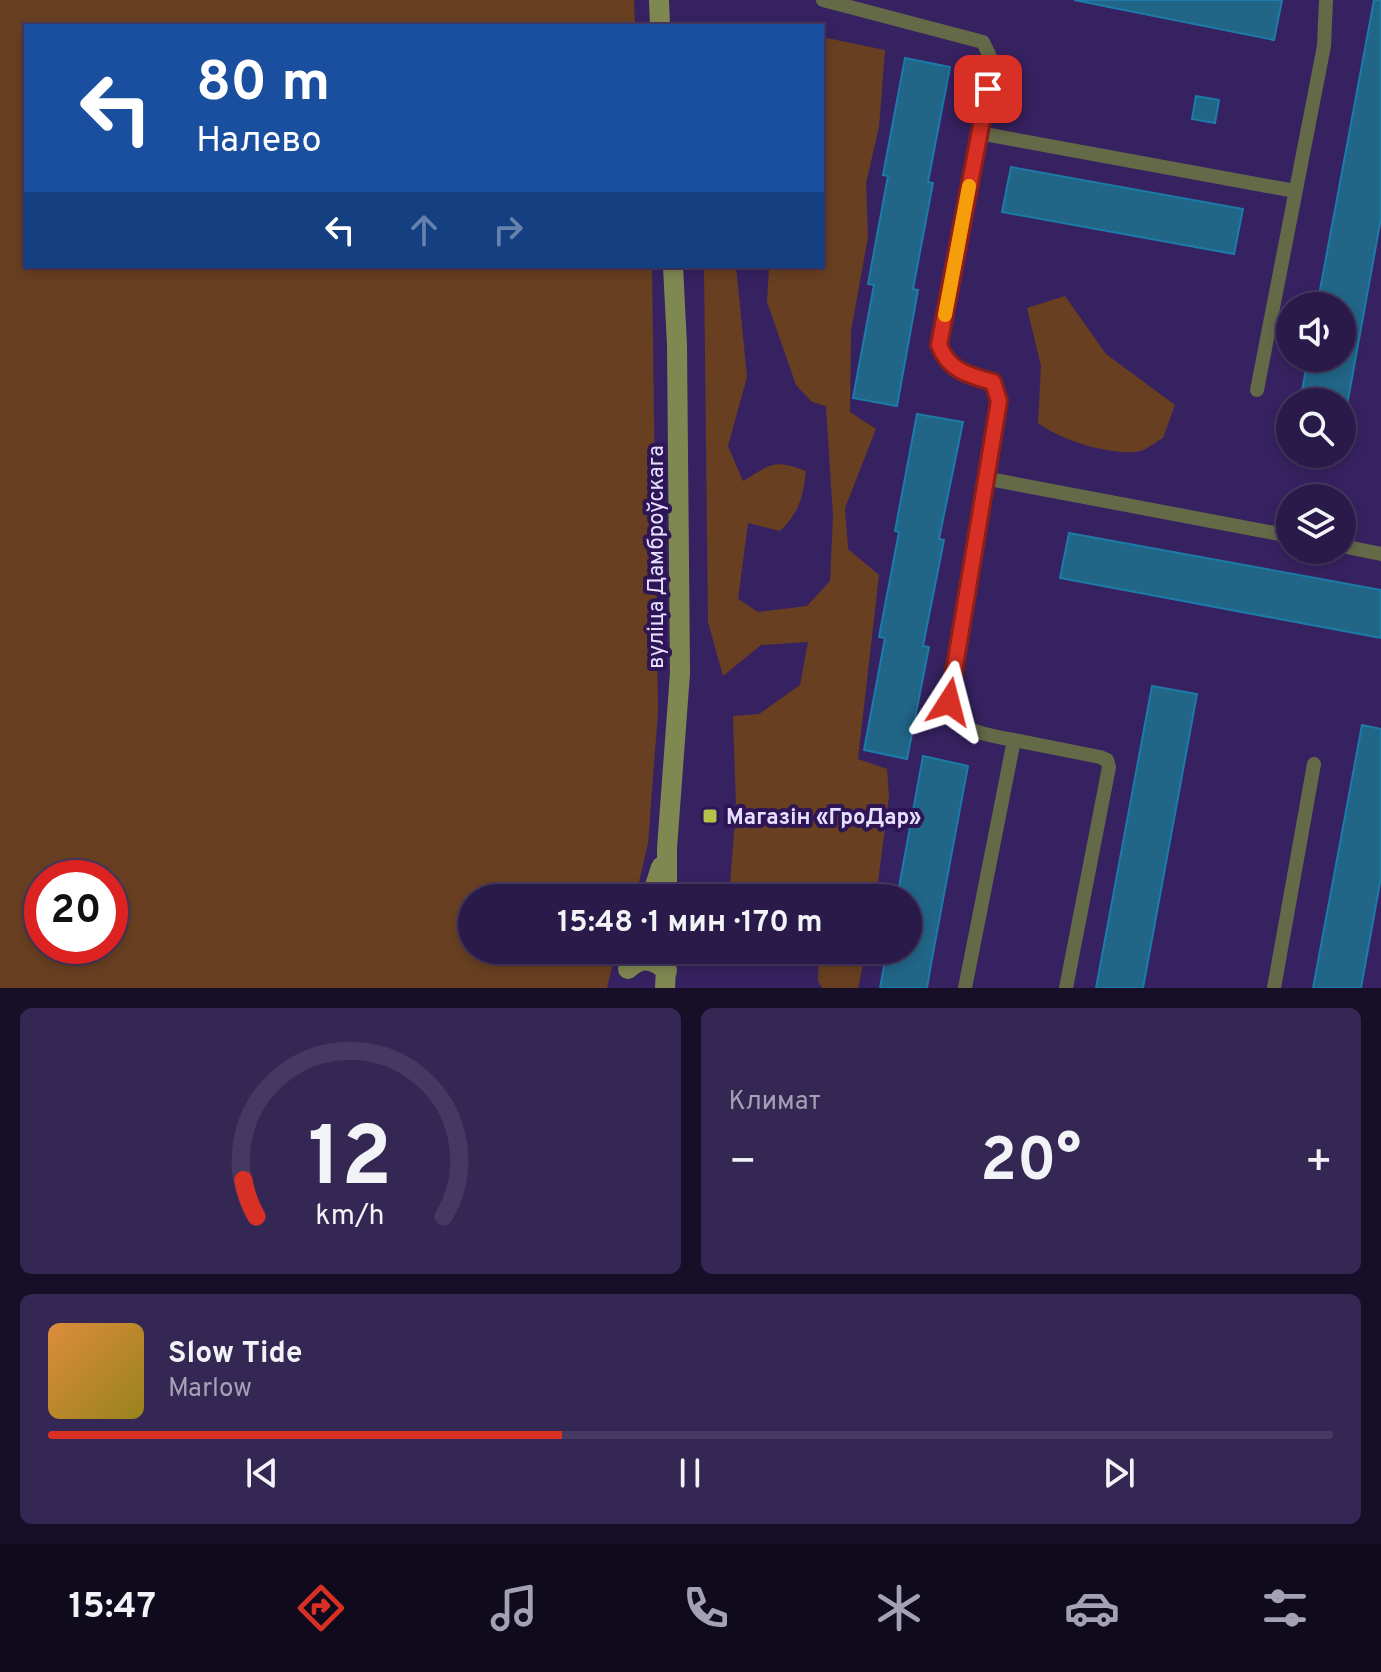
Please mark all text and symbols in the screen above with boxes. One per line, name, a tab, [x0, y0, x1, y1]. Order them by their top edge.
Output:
text: 80 m	[196, 50, 330, 120]
pin	[954, 55, 1022, 123]
icon: left	[64, 56, 168, 160]
icon: arrive	[966, 67, 1010, 111]
text: Налево	[196, 119, 322, 165]
icon: left	[318, 208, 362, 252]
icon: ahead	[402, 208, 446, 252]
icon: right	[486, 208, 530, 252]
map controls	[1276, 292, 1356, 564]
button: sound	[1276, 292, 1356, 372]
button: search	[1276, 388, 1356, 468]
street label: вуліца Дамброўскага	[644, 445, 671, 669]
button: layers	[1276, 484, 1356, 564]
position arrow	[907, 660, 991, 744]
place label: Магазін «ГроДар»	[726, 805, 921, 832]
marker: Магазін «ГроДар»	[701, 807, 719, 825]
speed limit sign: 20	[24, 860, 128, 964]
text: 15:48 · 1 мин · 170 m	[557, 905, 823, 942]
text: Климат	[729, 1086, 820, 1119]
text: 12	[308, 1110, 392, 1215]
text: 20°	[980, 1126, 1081, 1202]
text: −	[729, 1136, 757, 1192]
text: +	[1305, 1136, 1333, 1192]
text: km/h	[316, 1199, 385, 1235]
text: Slow Tide	[168, 1336, 302, 1373]
text: Marlow	[168, 1373, 252, 1406]
icon: previous	[240, 1451, 284, 1495]
icon: pause	[668, 1451, 712, 1495]
icon: next	[1097, 1451, 1141, 1495]
icon: directions	[293, 1580, 349, 1636]
icon: music	[486, 1580, 542, 1636]
icon: phone	[678, 1580, 734, 1636]
icon: climate	[871, 1580, 927, 1636]
icon: car	[1064, 1580, 1120, 1636]
icon: filters	[1257, 1580, 1313, 1636]
text: 15:47	[68, 1585, 156, 1631]

